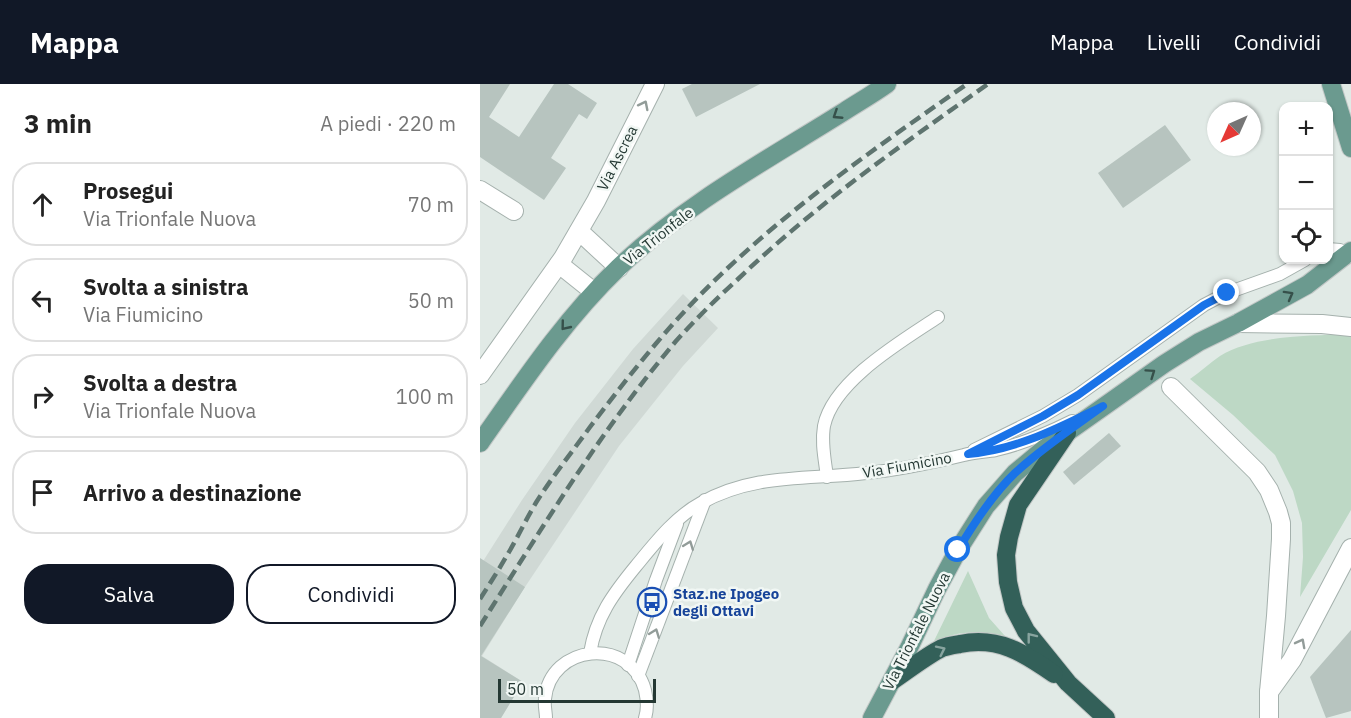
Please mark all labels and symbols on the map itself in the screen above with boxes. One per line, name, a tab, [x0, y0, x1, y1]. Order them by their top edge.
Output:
one-way arrow	[637, 100, 649, 111]
north arrow	[1207, 102, 1261, 156]
one-way arrow	[833, 108, 844, 119]
street label: Via Ascrea	[593, 122, 641, 194]
street label: Via Trionfale	[619, 203, 697, 269]
route end	[1213, 279, 1239, 305]
one-way arrow	[1283, 291, 1294, 302]
one-way arrow	[561, 319, 572, 330]
one-way arrow	[1145, 369, 1156, 380]
street label: Via Fiumicino	[861, 448, 953, 482]
route start	[944, 536, 970, 562]
one-way arrow	[681, 540, 694, 551]
street label: Via Trionfale Nuova	[878, 569, 954, 693]
place label: Staz.ne Ipogeo degli Ottavi	[673, 584, 779, 620]
bus stop icon: Staz.ne Ipogeo degli Ottavi	[636, 586, 668, 618]
one-way arrow	[648, 628, 660, 639]
one-way arrow	[1028, 633, 1039, 644]
one-way arrow	[1294, 639, 1305, 649]
one-way arrow	[935, 646, 946, 658]
scale bar	[498, 676, 656, 704]

